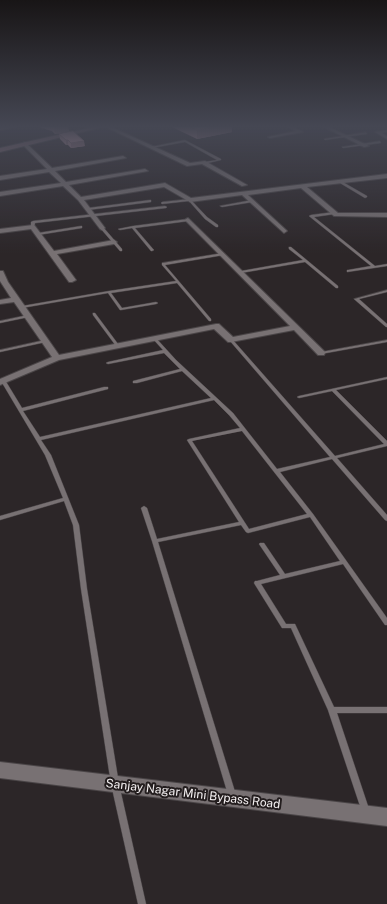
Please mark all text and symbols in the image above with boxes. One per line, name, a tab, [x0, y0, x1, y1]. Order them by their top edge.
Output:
street label: Sanjay Nagar Mini Bypass Road	[105, 776, 281, 812]

